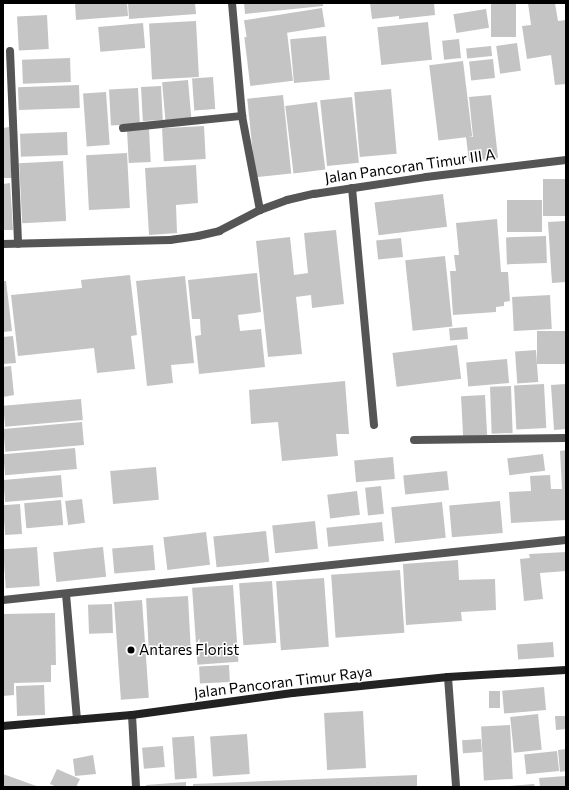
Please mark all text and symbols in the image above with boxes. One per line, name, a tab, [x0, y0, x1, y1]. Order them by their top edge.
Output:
street label: Jalan Pancoran Timur III A	[323, 145, 497, 187]
place label: Antares Florist	[139, 641, 239, 659]
marker: Antares Florist	[126, 645, 136, 655]
street label: Jalan Pancoran Timur Raya	[193, 662, 373, 702]

